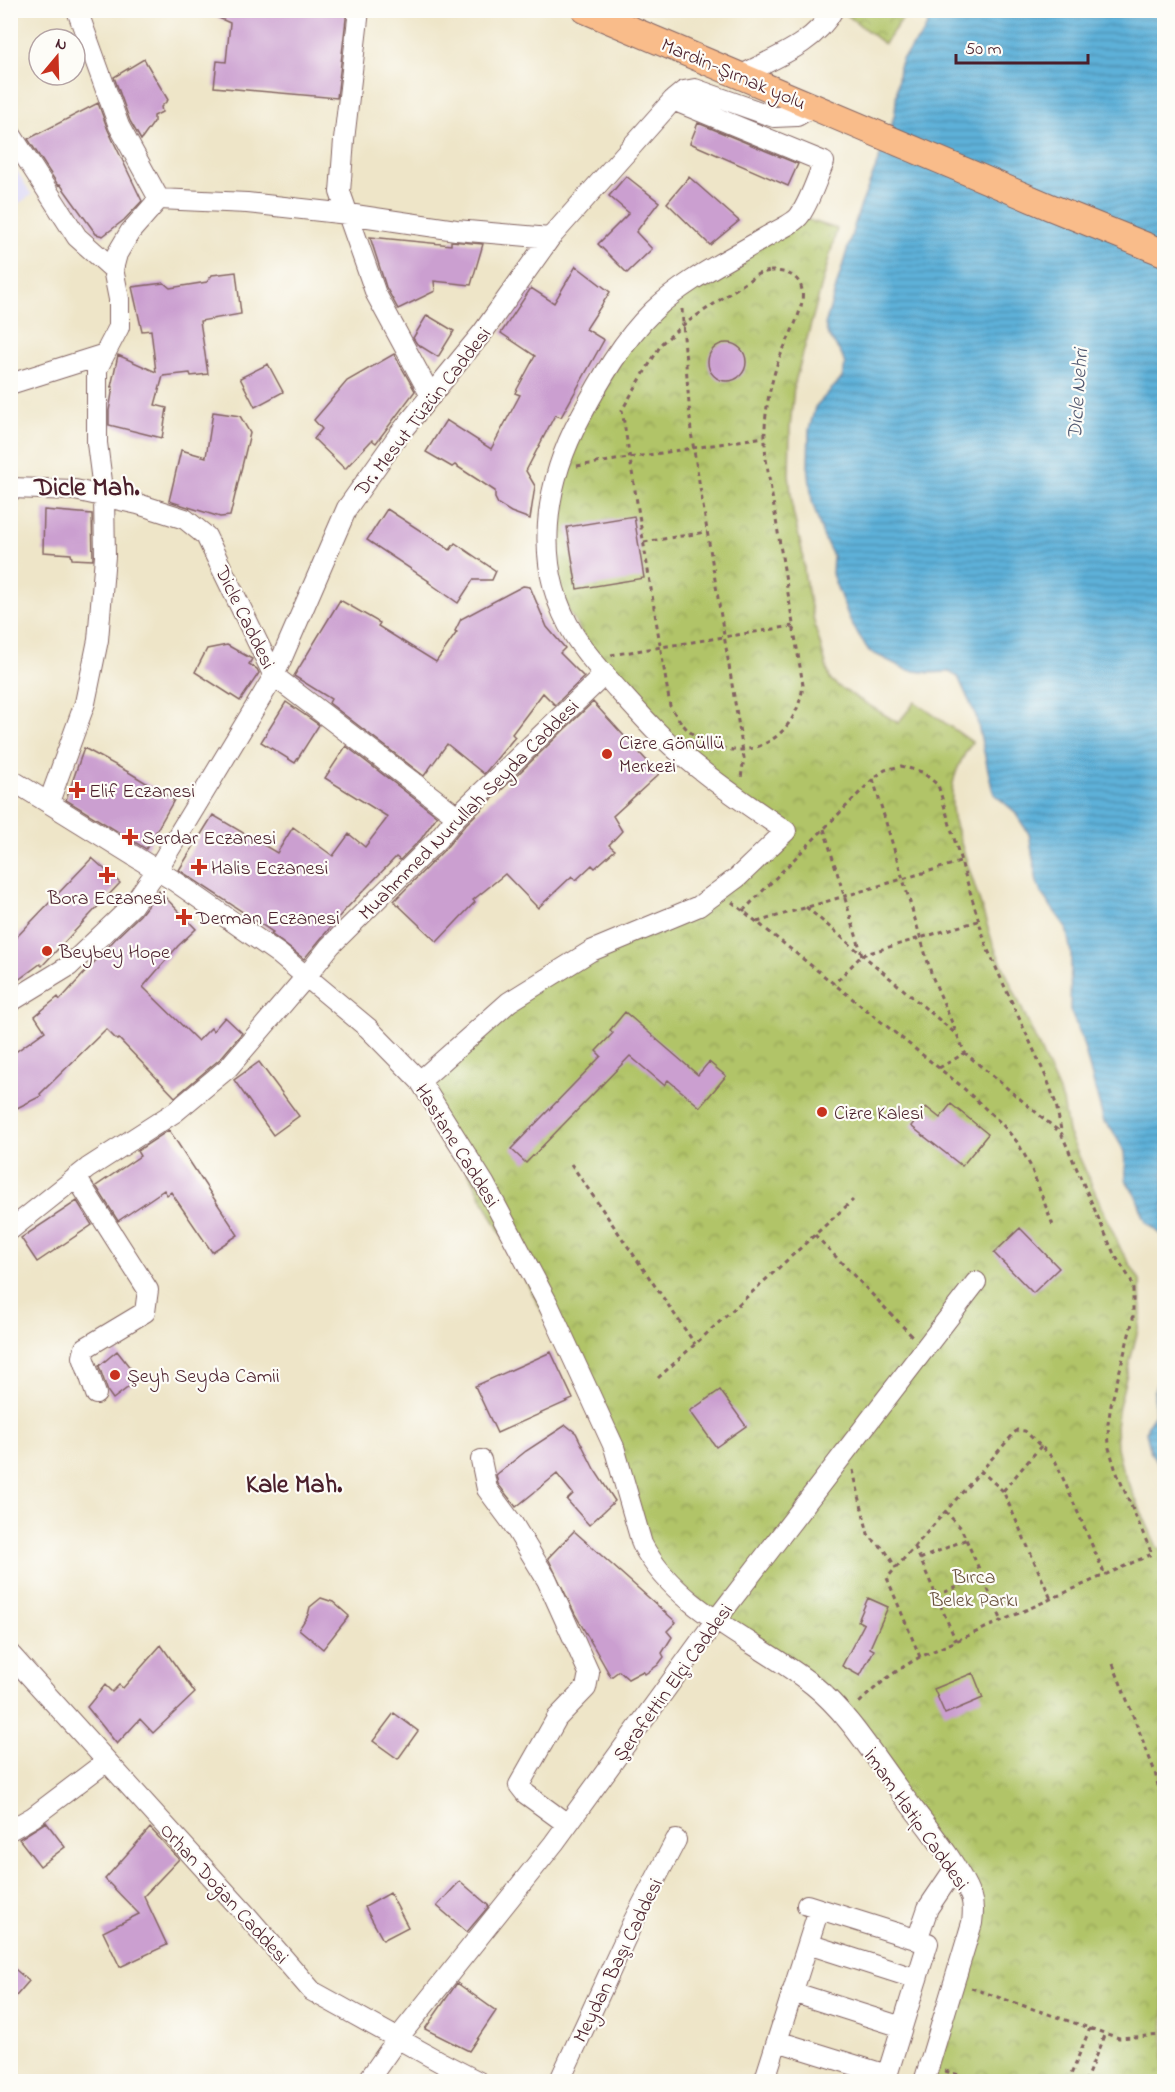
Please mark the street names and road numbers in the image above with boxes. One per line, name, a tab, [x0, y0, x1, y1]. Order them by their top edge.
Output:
street label: Mardin-Şırnak yolu	[656, 32, 810, 119]
street label: Dr. Mesut Tüzün Caddesi	[348, 322, 499, 504]
street label: Dicle Caddesi	[206, 561, 281, 675]
street label: Muahmmed Nurullah Seyda Caddesi	[353, 694, 587, 928]
street label: Hastane Caddesi	[406, 1079, 506, 1214]
street label: Şerafettin Elçi Caddesi	[607, 1599, 741, 1768]
street label: İmam Hatip Caddesi	[855, 1744, 975, 1897]
street label: Orhan Doğan Caddesi	[151, 1818, 295, 1972]
street label: Meydan Başı Caddesi	[567, 1874, 672, 2048]

